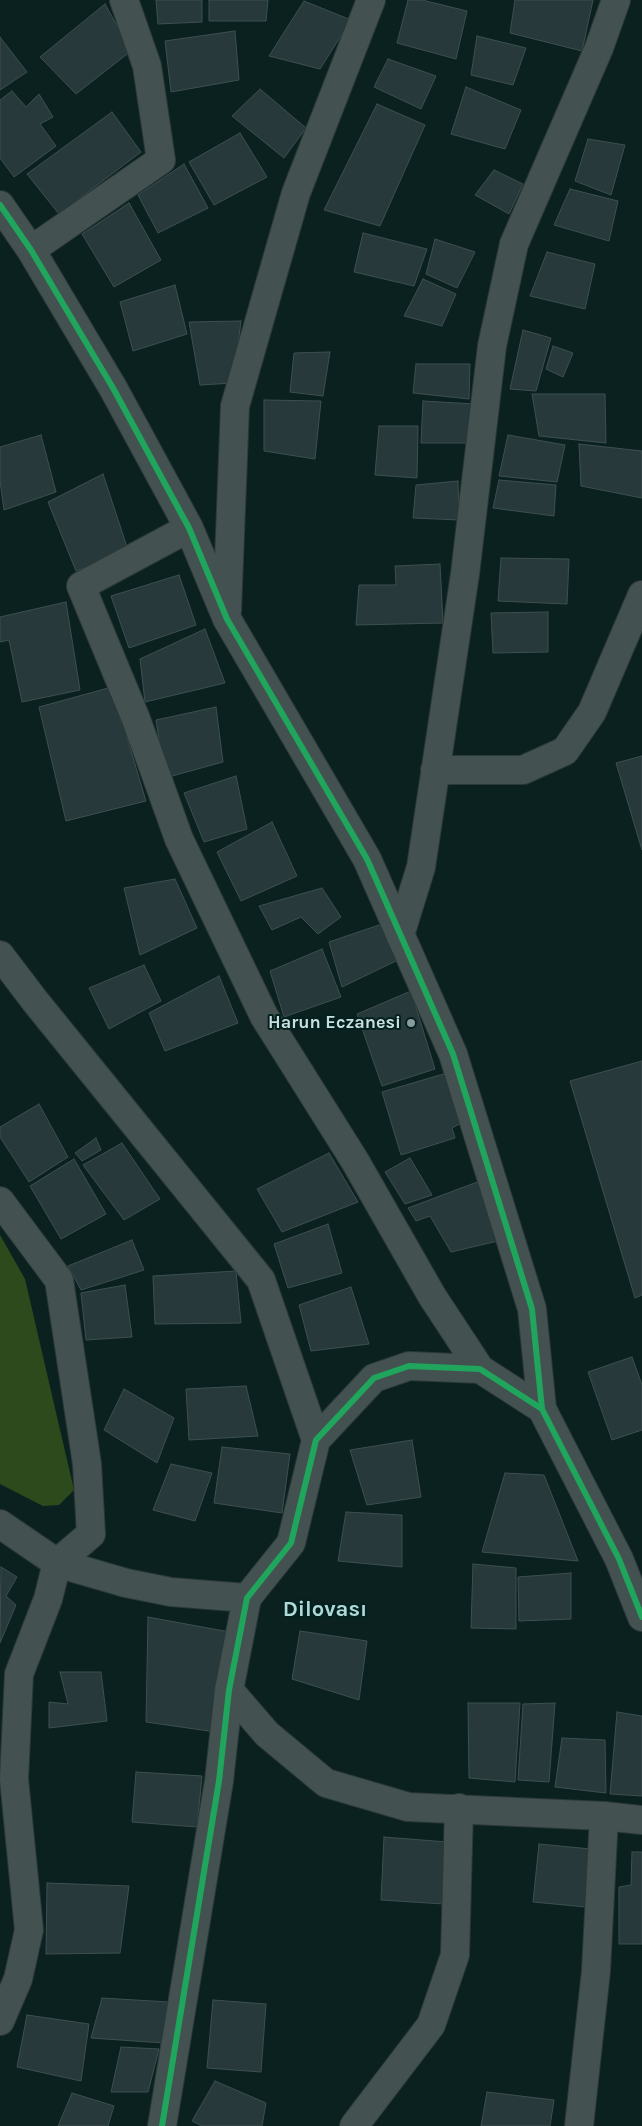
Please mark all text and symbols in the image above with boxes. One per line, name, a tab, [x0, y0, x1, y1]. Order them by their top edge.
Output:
place label: Harun Eczanesi	[268, 1012, 401, 1034]
marker: Harun Eczanesi	[405, 1017, 417, 1029]
district label: Dilovası	[283, 1597, 367, 1623]

